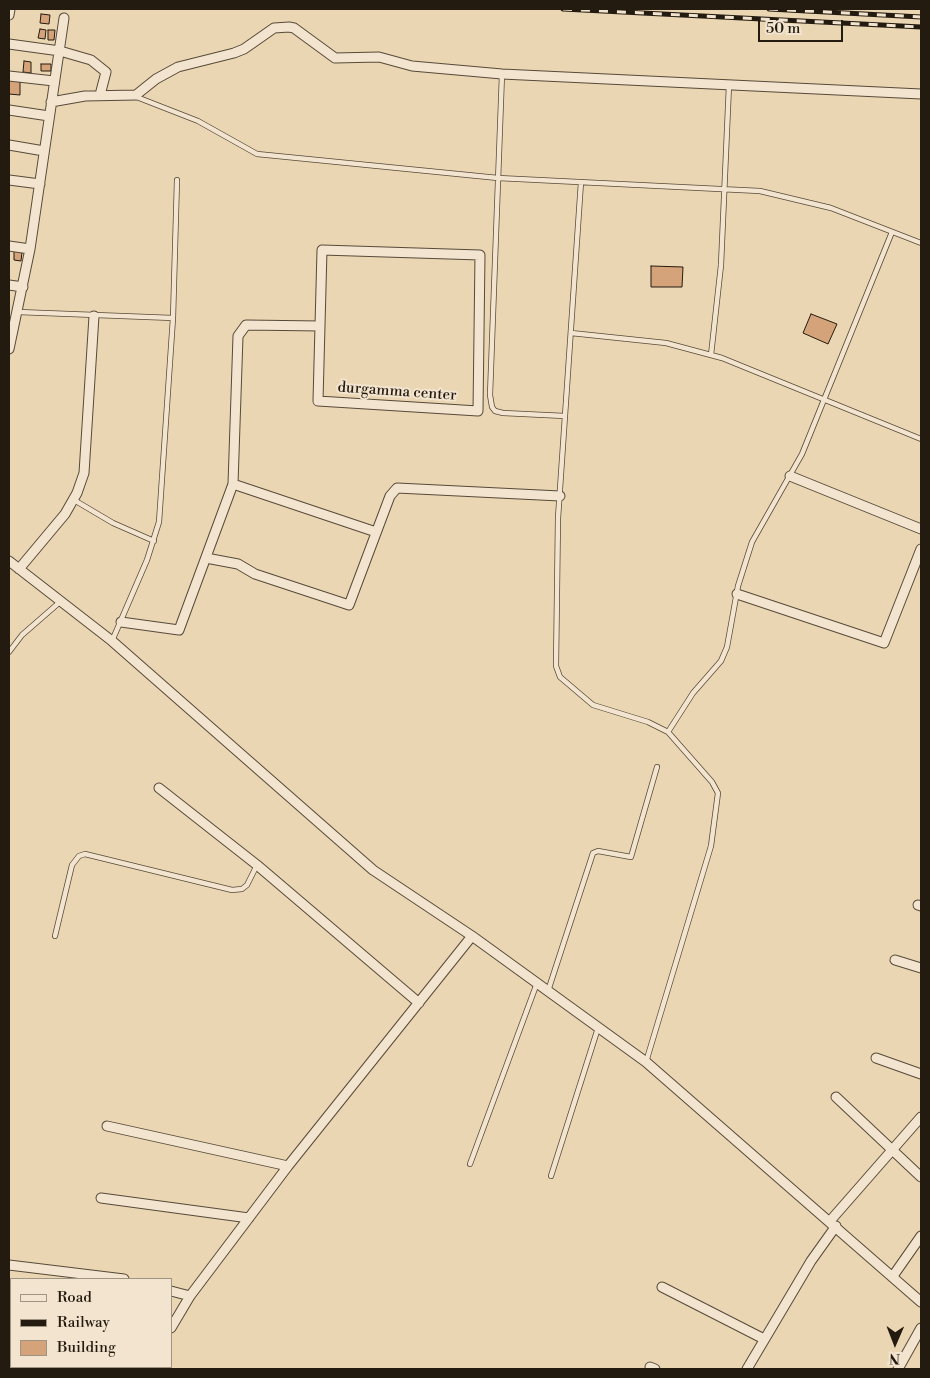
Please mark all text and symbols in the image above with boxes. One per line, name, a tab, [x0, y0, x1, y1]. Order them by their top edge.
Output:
scale bar	[760, 10, 845, 42]
text: 50 m	[766, 19, 800, 38]
street label: durgamma center	[337, 379, 457, 405]
legend	[10, 1278, 172, 1368]
text: Road	[57, 1288, 92, 1307]
text: Railway	[57, 1313, 110, 1332]
north arrow	[870, 1318, 920, 1368]
text: Building	[57, 1338, 116, 1357]
text: N	[889, 1349, 900, 1367]

